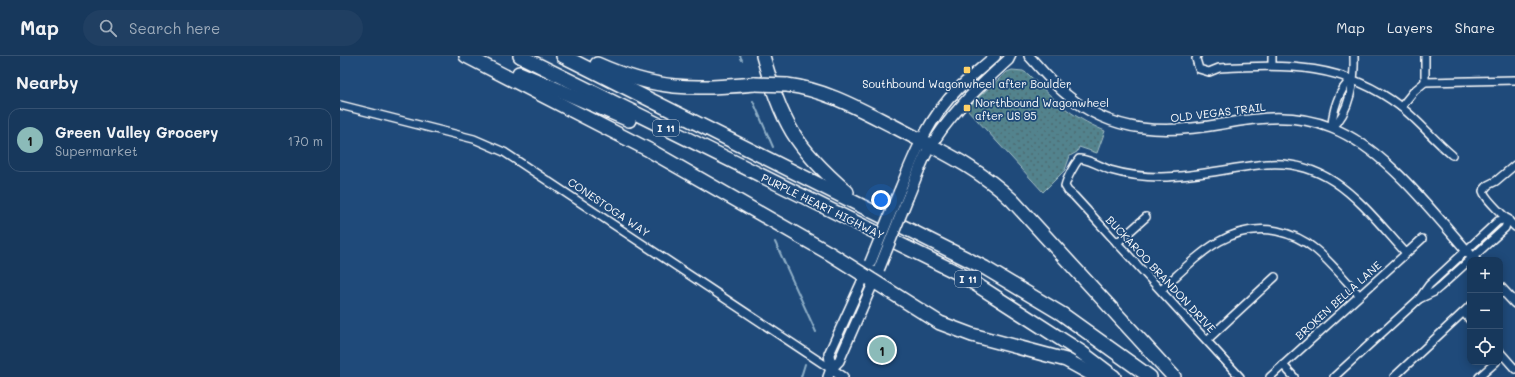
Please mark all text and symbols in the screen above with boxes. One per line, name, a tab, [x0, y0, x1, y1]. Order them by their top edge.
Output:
search box	[83, 10, 363, 46]
text: Map	[20, 15, 59, 40]
icon: search	[97, 17, 119, 39]
text: Search here	[129, 18, 220, 38]
text: Map	[1336, 18, 1365, 37]
text: Layers	[1387, 18, 1433, 37]
text: Share	[1455, 18, 1495, 37]
marker: Southbound Wagonwheel after Boulder	[962, 65, 972, 75]
text: Nearby	[16, 71, 78, 93]
place label: Southbound Wagonwheel after Boulder	[862, 76, 1072, 91]
place label: Northbound Wagonwheel after US 95	[975, 95, 1109, 123]
street label: OLD VEGAS TRAIL	[1170, 99, 1267, 125]
marker: Northbound Wagonwheel after US 95	[962, 103, 972, 113]
road number: I 11	[653, 120, 679, 136]
text: Green Valley Grocery	[55, 122, 218, 142]
text: 1	[27, 132, 33, 149]
text: 170 m	[287, 132, 323, 149]
text: Supermarket	[55, 142, 138, 159]
street label: PURPLE HEART HIGHWAY	[759, 170, 887, 242]
street label: CONESTOGA WAY	[565, 174, 653, 240]
your location	[871, 190, 891, 210]
street label: BUCKAROO BRANDON DRIVE	[1103, 212, 1219, 336]
street label: BROKEN BELLA LANE	[1292, 257, 1384, 343]
map controls	[1467, 257, 1503, 365]
button: +	[1467, 257, 1503, 293]
road number: I 11	[955, 271, 981, 287]
button: −	[1467, 293, 1503, 329]
button: locate	[1467, 329, 1503, 365]
pin: 1	[869, 335, 895, 365]

